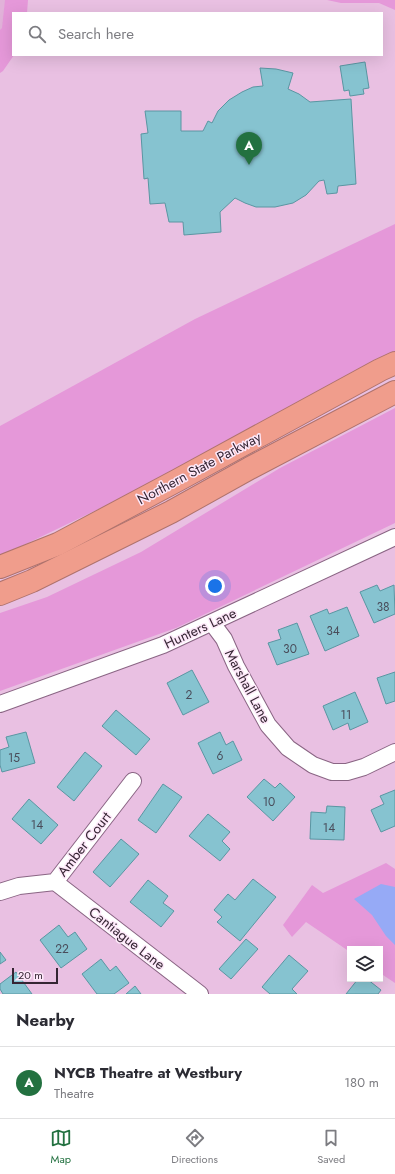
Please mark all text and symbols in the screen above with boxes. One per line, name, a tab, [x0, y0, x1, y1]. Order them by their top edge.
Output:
search box	[12, 12, 383, 56]
icon: search	[26, 23, 48, 45]
text: Search here	[58, 23, 134, 45]
pin: A	[236, 132, 262, 165]
street label: Northern State Parkway	[134, 426, 265, 509]
your location	[205, 576, 225, 596]
house number: 38	[376, 598, 390, 616]
street label: Hunters Lane	[161, 603, 239, 653]
house number: 34	[326, 622, 340, 640]
house number: 30	[283, 640, 297, 658]
street label: Marshall Lane	[220, 646, 276, 726]
house number: 2	[186, 686, 193, 704]
house number: 11	[341, 706, 351, 724]
house number: 6	[217, 747, 224, 765]
house number: 15	[8, 749, 20, 767]
house number: 10	[263, 793, 275, 811]
street label: Amber Court	[52, 807, 116, 881]
house number: 14	[31, 816, 43, 834]
house number: 14	[323, 819, 335, 837]
street label: Cantiague Lane	[85, 902, 169, 974]
house number: 22	[55, 940, 69, 958]
map controls	[347, 946, 383, 982]
button: layers	[347, 946, 383, 982]
scale bar	[12, 966, 58, 985]
text: 20 m	[18, 967, 43, 983]
text: Nearby	[16, 1008, 74, 1032]
text: NYCB Theatre at Westbury	[54, 1062, 242, 1084]
text: A	[24, 1073, 34, 1092]
text: 180 m	[344, 1073, 379, 1092]
text: Theatre	[54, 1084, 94, 1103]
tab: Map	[50, 1127, 72, 1167]
tab: Directions	[171, 1127, 218, 1167]
tab: Saved	[317, 1127, 345, 1167]

